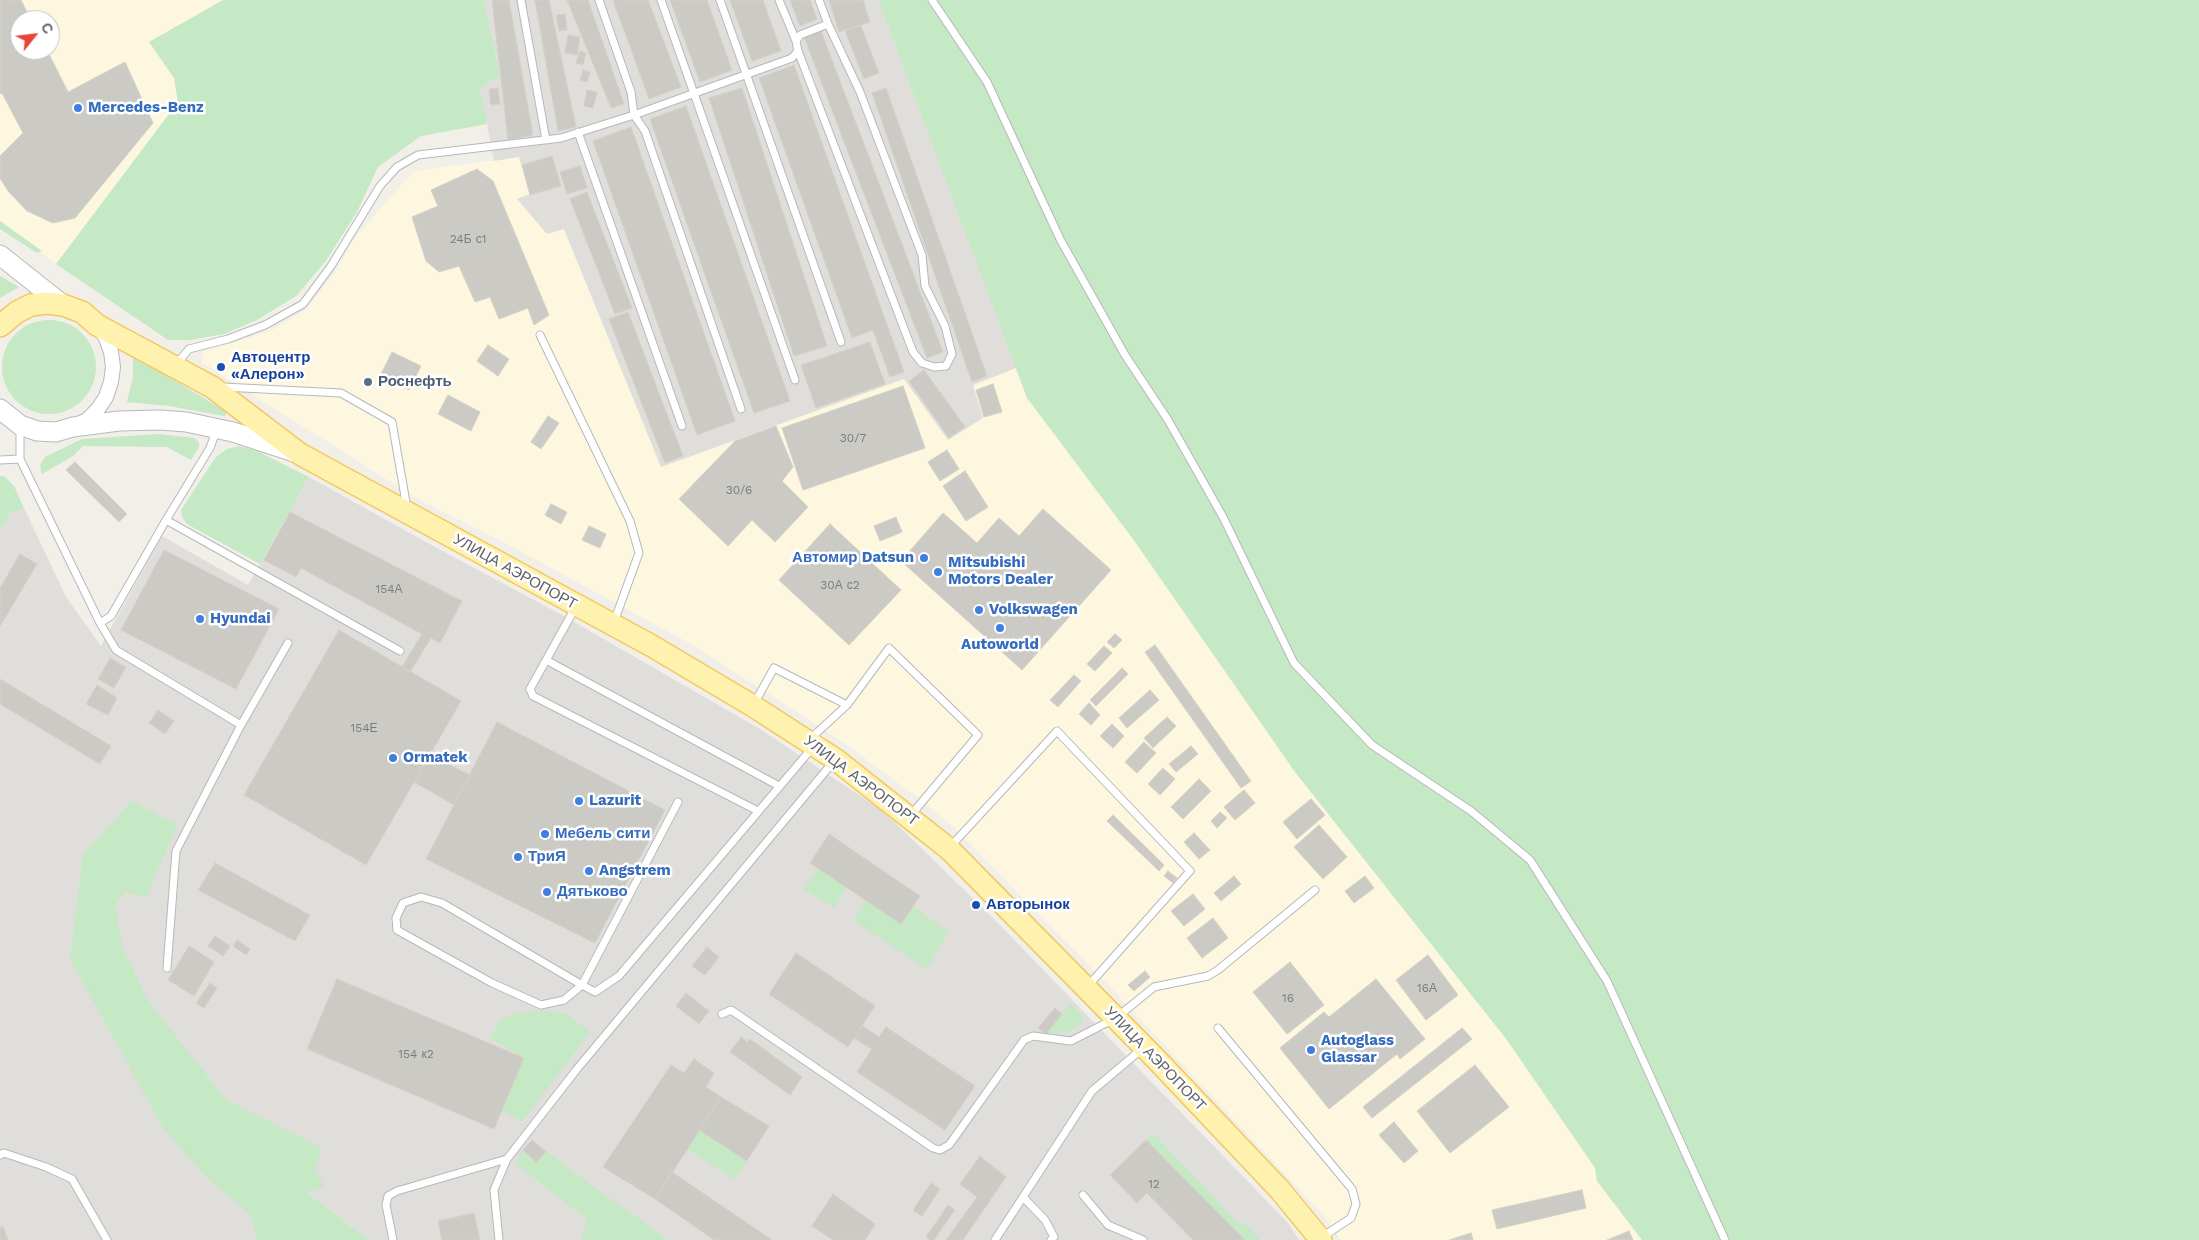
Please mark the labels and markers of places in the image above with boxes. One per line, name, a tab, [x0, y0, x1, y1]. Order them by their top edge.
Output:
place label: Mercedes-Benz	[88, 99, 204, 117]
marker: Mercedes-Benz	[72, 102, 84, 114]
place label: Автоцентр «Алерон»	[231, 349, 310, 384]
marker: Автоцентр «Алерон»	[215, 361, 227, 373]
place label: Роснефть	[378, 373, 452, 391]
marker: Роснефть	[362, 376, 374, 388]
place label: Автомир Datsun	[792, 549, 914, 567]
marker: Автомир Datsun	[918, 552, 930, 564]
place label: Mitsubishi Motors Dealer	[948, 554, 1053, 589]
marker: Mitsubishi Motors Dealer	[932, 566, 944, 578]
place label: Volkswagen	[989, 601, 1078, 619]
marker: Volkswagen	[973, 604, 985, 616]
place label: Hyundai	[210, 610, 271, 628]
marker: Hyundai	[194, 613, 206, 625]
marker: Autoworld	[994, 622, 1006, 634]
place label: Autoworld	[961, 636, 1039, 654]
place label: Ormatek	[403, 749, 468, 767]
marker: Ormatek	[387, 752, 399, 764]
place label: Lazurit	[589, 792, 641, 810]
marker: Lazurit	[573, 795, 585, 807]
place label: Мебель сити	[555, 825, 650, 843]
marker: Мебель сити	[539, 828, 551, 840]
place label: ТриЯ	[528, 848, 566, 866]
marker: ТриЯ	[512, 851, 524, 863]
place label: Angstrem	[599, 862, 671, 880]
marker: Angstrem	[583, 865, 595, 877]
place label: Дятьково	[557, 883, 628, 901]
marker: Дятьково	[541, 886, 553, 898]
place label: Авторынок	[986, 896, 1070, 914]
marker: Авторынок	[970, 899, 982, 911]
place label: Autoglass Glassar	[1321, 1032, 1394, 1067]
marker: Autoglass Glassar	[1305, 1044, 1317, 1056]

